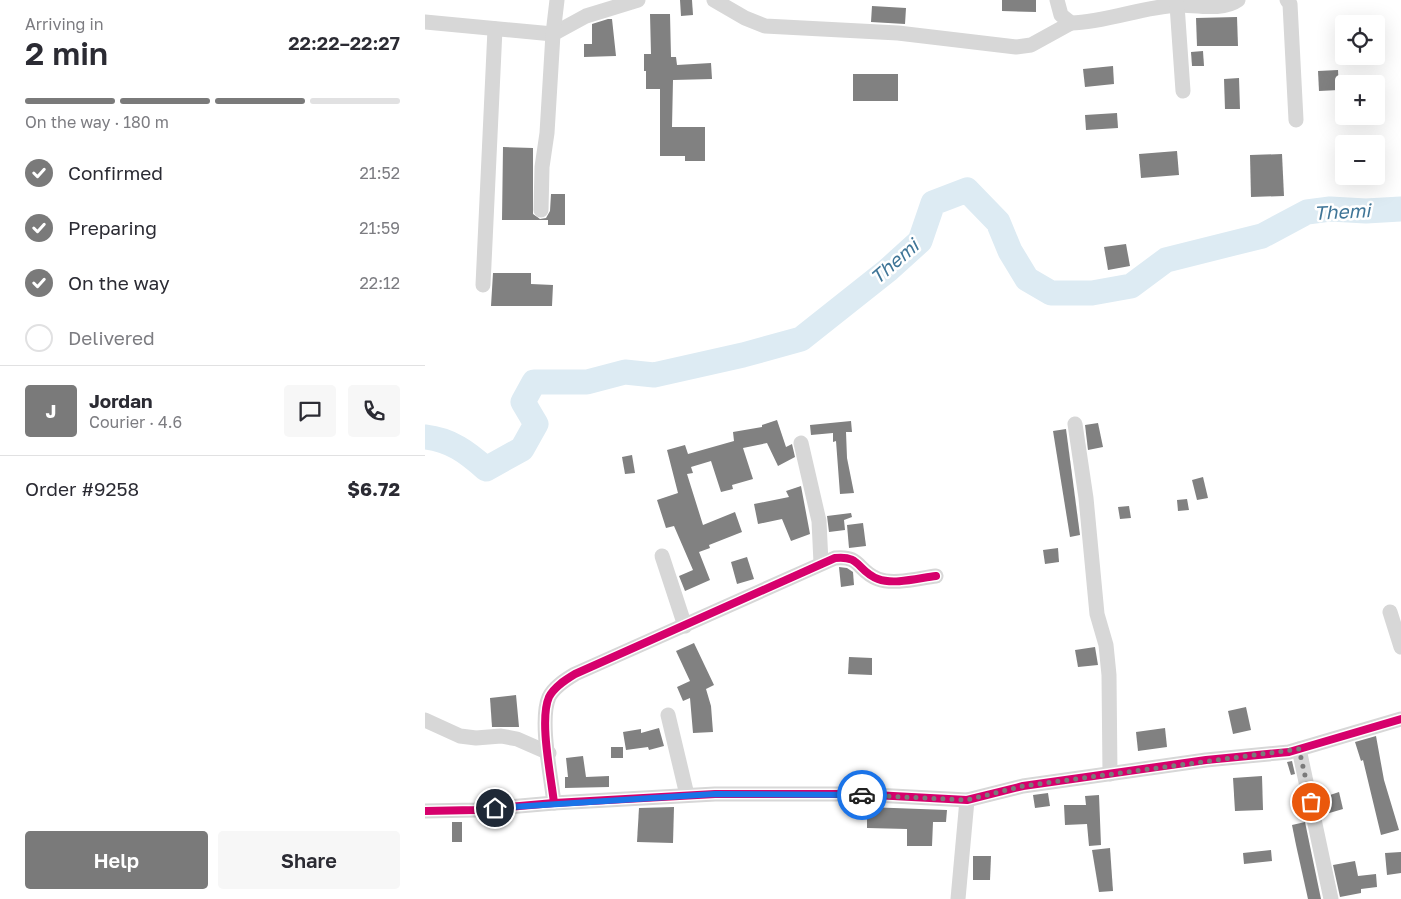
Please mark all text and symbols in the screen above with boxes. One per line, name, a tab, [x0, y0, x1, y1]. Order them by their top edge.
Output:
text: Arriving in	[25, 14, 104, 34]
map controls	[1335, 15, 1385, 185]
button: locate	[1335, 15, 1385, 65]
text: 22:22–22:27	[288, 31, 400, 54]
text: 2 min	[25, 34, 108, 72]
button: +	[1335, 75, 1385, 125]
text: On the way · 180 m	[25, 112, 169, 132]
button: −	[1335, 135, 1385, 185]
icon: check	[25, 159, 53, 187]
text: Confirmed	[68, 161, 163, 184]
text: 21:52	[360, 163, 400, 183]
water label: Themi	[1313, 198, 1373, 224]
icon: check	[25, 214, 53, 242]
text: Preparing	[68, 216, 157, 239]
text: 21:59	[359, 218, 400, 238]
water label: Themi	[865, 233, 924, 288]
icon: check	[25, 269, 53, 297]
text: On the way	[68, 271, 170, 294]
text: 22:12	[360, 273, 400, 293]
text: Delivered	[68, 326, 155, 349]
button: chat	[284, 385, 336, 437]
button: phone	[348, 385, 400, 437]
text: Jordan	[89, 389, 153, 412]
text: J	[46, 399, 56, 422]
text: Courier · 4.6	[89, 412, 182, 432]
text: Order #9258	[25, 477, 139, 500]
text: $6.72	[347, 477, 400, 500]
courier	[837, 770, 887, 820]
icon: car	[848, 781, 876, 809]
pin	[1290, 781, 1332, 823]
pin	[474, 787, 516, 829]
icon: bag	[1297, 788, 1325, 816]
icon: home	[481, 794, 509, 822]
button: Help	[25, 831, 208, 889]
button: Share	[218, 831, 400, 889]

